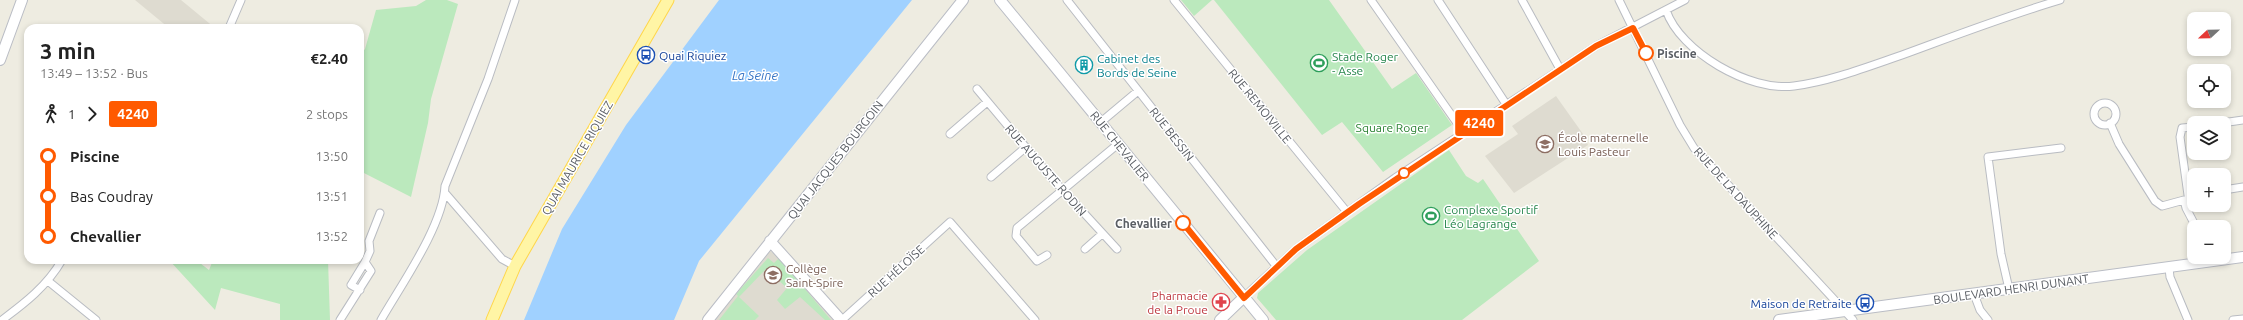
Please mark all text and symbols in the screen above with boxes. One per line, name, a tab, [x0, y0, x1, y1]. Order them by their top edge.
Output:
north arrow	[2187, 12, 2231, 56]
map controls	[2187, 12, 2231, 264]
text: 3 min	[40, 38, 96, 63]
bus stop icon: Quai Riquiez	[636, 45, 656, 65]
marker: Piscine	[1638, 45, 1654, 61]
place label: Piscine	[1657, 47, 1697, 60]
place label: Quai Riquiez	[659, 49, 727, 62]
text: €2.40	[310, 50, 348, 67]
place label: Stade Roger - Asse	[1332, 50, 1399, 77]
place label: Cabinet des Bords de Seine	[1097, 52, 1177, 79]
sports icon: Stade Roger - Asse	[1309, 53, 1329, 73]
building icon: Cabinet des Bords de Seine	[1074, 55, 1094, 75]
button: locate	[2187, 64, 2231, 108]
text: 13:49 – 13:52 · Bus	[40, 66, 148, 80]
street label: RUE REMOIVILLE	[1226, 66, 1294, 146]
water label: La Seine	[732, 68, 778, 82]
street label: QUAI MAURICE RIQUIEZ	[539, 98, 615, 217]
street label: QUAI JACQUES BOURGOIN	[785, 98, 885, 222]
icon: walk	[40, 103, 62, 125]
icon: forward	[81, 103, 103, 125]
street label: RUE BESSIN	[1147, 105, 1197, 163]
text: 4240	[117, 106, 149, 122]
text: 1	[68, 107, 75, 121]
text: 2 stops	[306, 107, 348, 121]
street label: RUE CHEVALIER	[1088, 109, 1152, 184]
line badge: 4240	[1451, 110, 1507, 136]
text: 4240	[1463, 115, 1495, 131]
button: layers	[2187, 116, 2231, 160]
park label: Square Roger	[1356, 121, 1429, 134]
street label: RUE AUGUSTE RODIN	[1003, 122, 1089, 218]
place label: École maternelle Louis Pasteur	[1558, 131, 1649, 158]
school or university icon: École maternelle Louis Pasteur	[1535, 134, 1555, 154]
street label: RUE DE LA DAUPHINE	[1692, 145, 1781, 242]
text: Piscine	[70, 148, 120, 165]
text: 13:50	[315, 149, 348, 163]
unlabelled marker	[1398, 167, 1410, 179]
button: +	[2187, 168, 2231, 212]
text: Bas Coudray	[70, 188, 153, 205]
text: 13:51	[315, 189, 348, 203]
place label: Complexe Sportif Léo Lagrange	[1444, 203, 1538, 230]
sports icon: Complexe Sportif Léo Lagrange	[1421, 206, 1441, 226]
marker: Chevallier	[1175, 215, 1191, 231]
place label: Chevallier	[1115, 217, 1172, 230]
button: −	[2187, 220, 2231, 264]
text: Chevallier	[70, 228, 141, 245]
text: 13:52	[315, 229, 348, 243]
street label: RUE HÉLOÏSE	[865, 242, 927, 300]
place label: Collège Saint-Spire	[786, 262, 844, 289]
school or university icon: Collège Saint-Spire	[763, 265, 783, 285]
street label: BOULEVARD HENRI DUNANT	[1932, 272, 2090, 306]
place label: Pharmacie de la Proue	[1147, 289, 1208, 316]
pharmacy icon: Pharmacie de la Proue	[1211, 292, 1231, 312]
bus stop icon: Maison de Retraite	[1855, 293, 1875, 313]
place label: Maison de Retraite	[1751, 297, 1852, 310]

